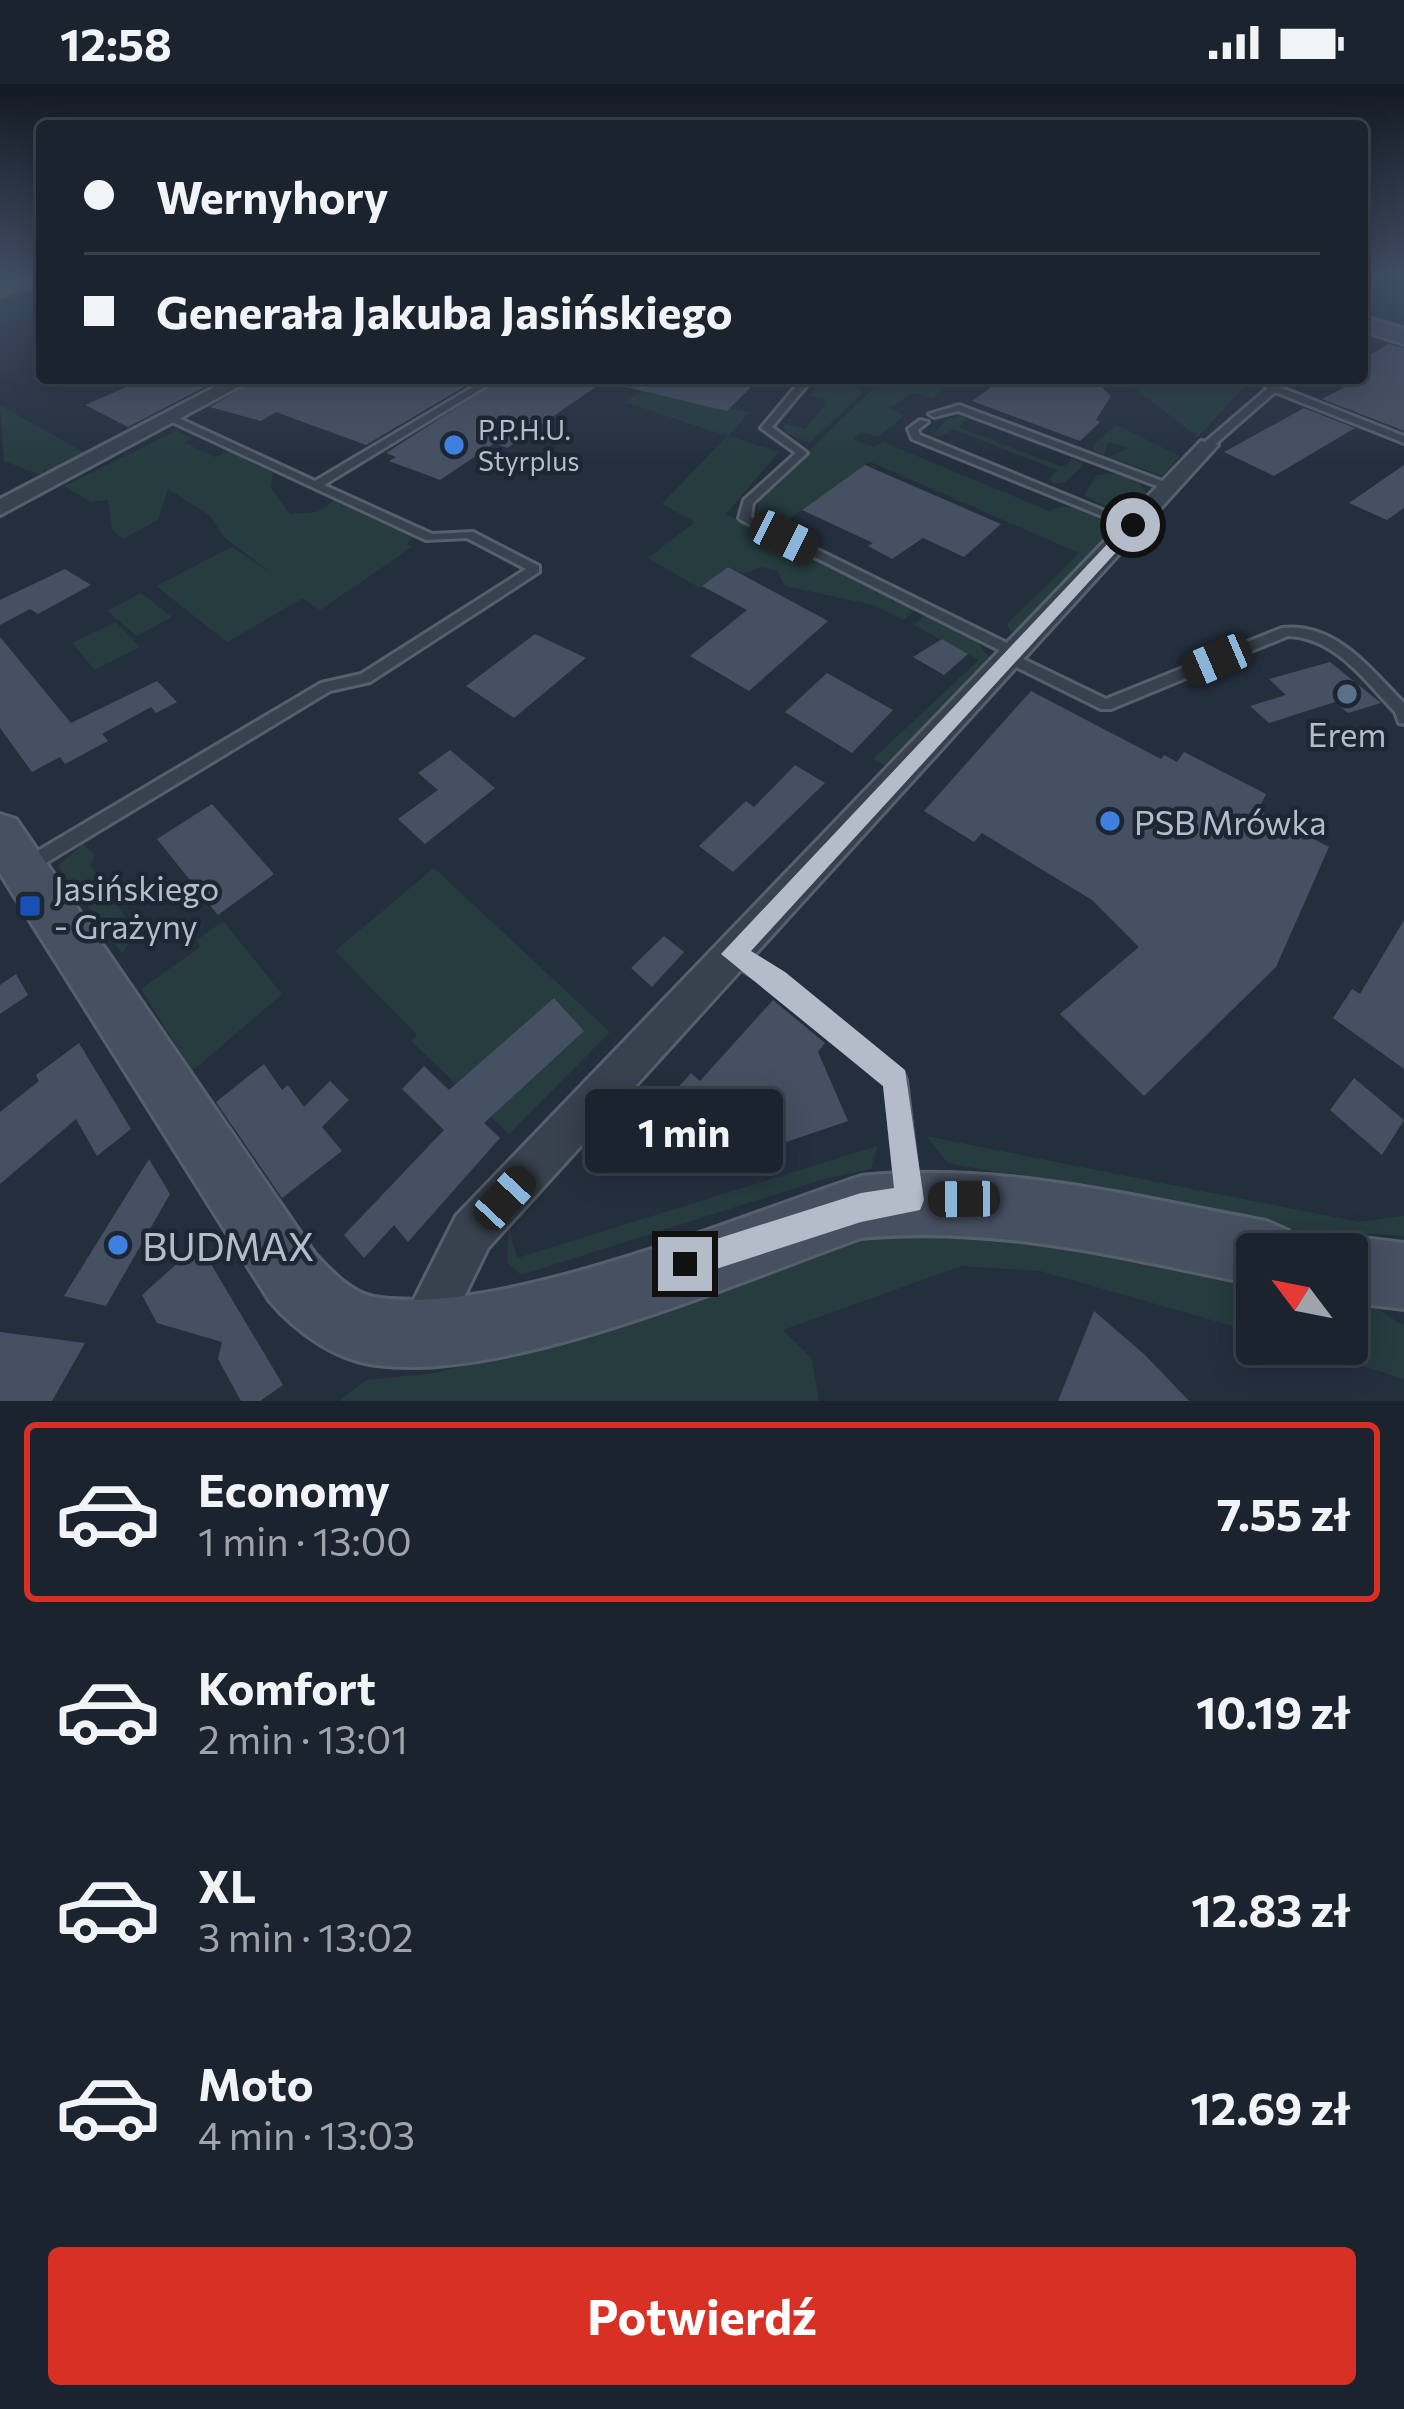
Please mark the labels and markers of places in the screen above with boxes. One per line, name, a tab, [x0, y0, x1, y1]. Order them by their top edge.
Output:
place label: P.P.H.U. Styrplus	[478, 413, 580, 477]
marker: P.P.H.U. Styrplus	[441, 432, 467, 458]
marker: Erem	[1334, 681, 1360, 707]
place label: Erem	[1308, 713, 1386, 754]
place label: PSB Mrówka	[1134, 801, 1327, 842]
marker: PSB Mrówka	[1097, 808, 1123, 834]
place label: Jasińskiego - Grażyny	[54, 867, 219, 946]
marker: Jasińskiego - Grażyny	[17, 893, 43, 919]
place label: BUDMAX	[142, 1221, 314, 1269]
marker: BUDMAX	[105, 1232, 131, 1258]

